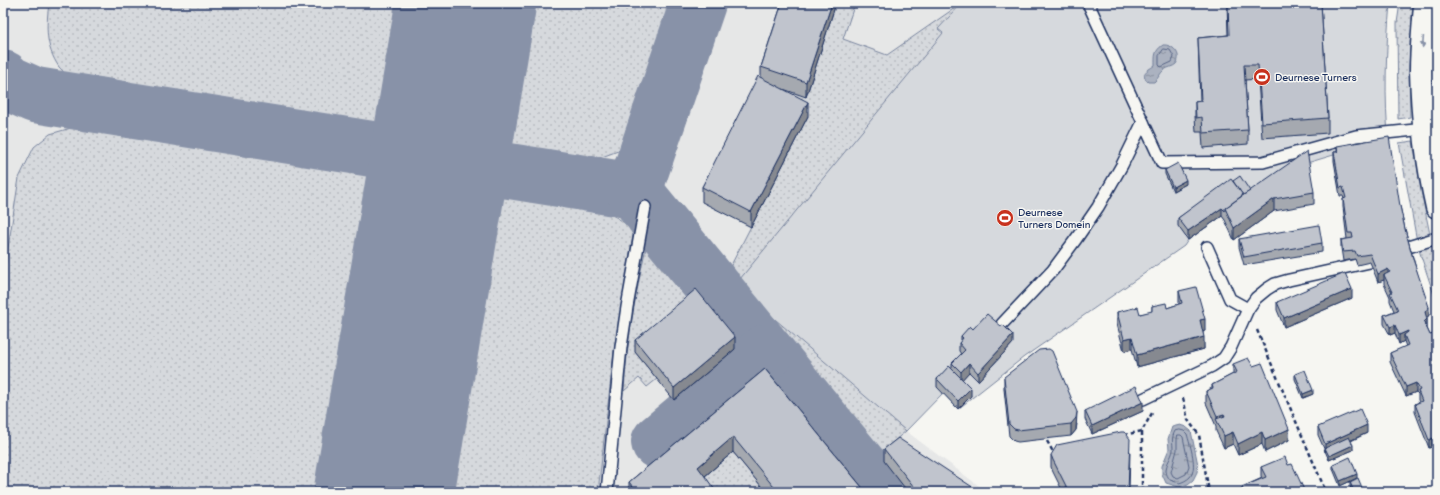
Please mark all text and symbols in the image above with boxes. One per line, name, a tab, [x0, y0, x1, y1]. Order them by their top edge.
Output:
one-way arrow	[1419, 36, 1426, 48]
sports icon: Deurnese Turners	[1252, 67, 1272, 87]
place label: Deurnese Turners	[1275, 72, 1357, 84]
place label: Deurnese Turners Domein	[1018, 207, 1091, 231]
sports icon: Deurnese Turners Domein	[995, 208, 1015, 228]

